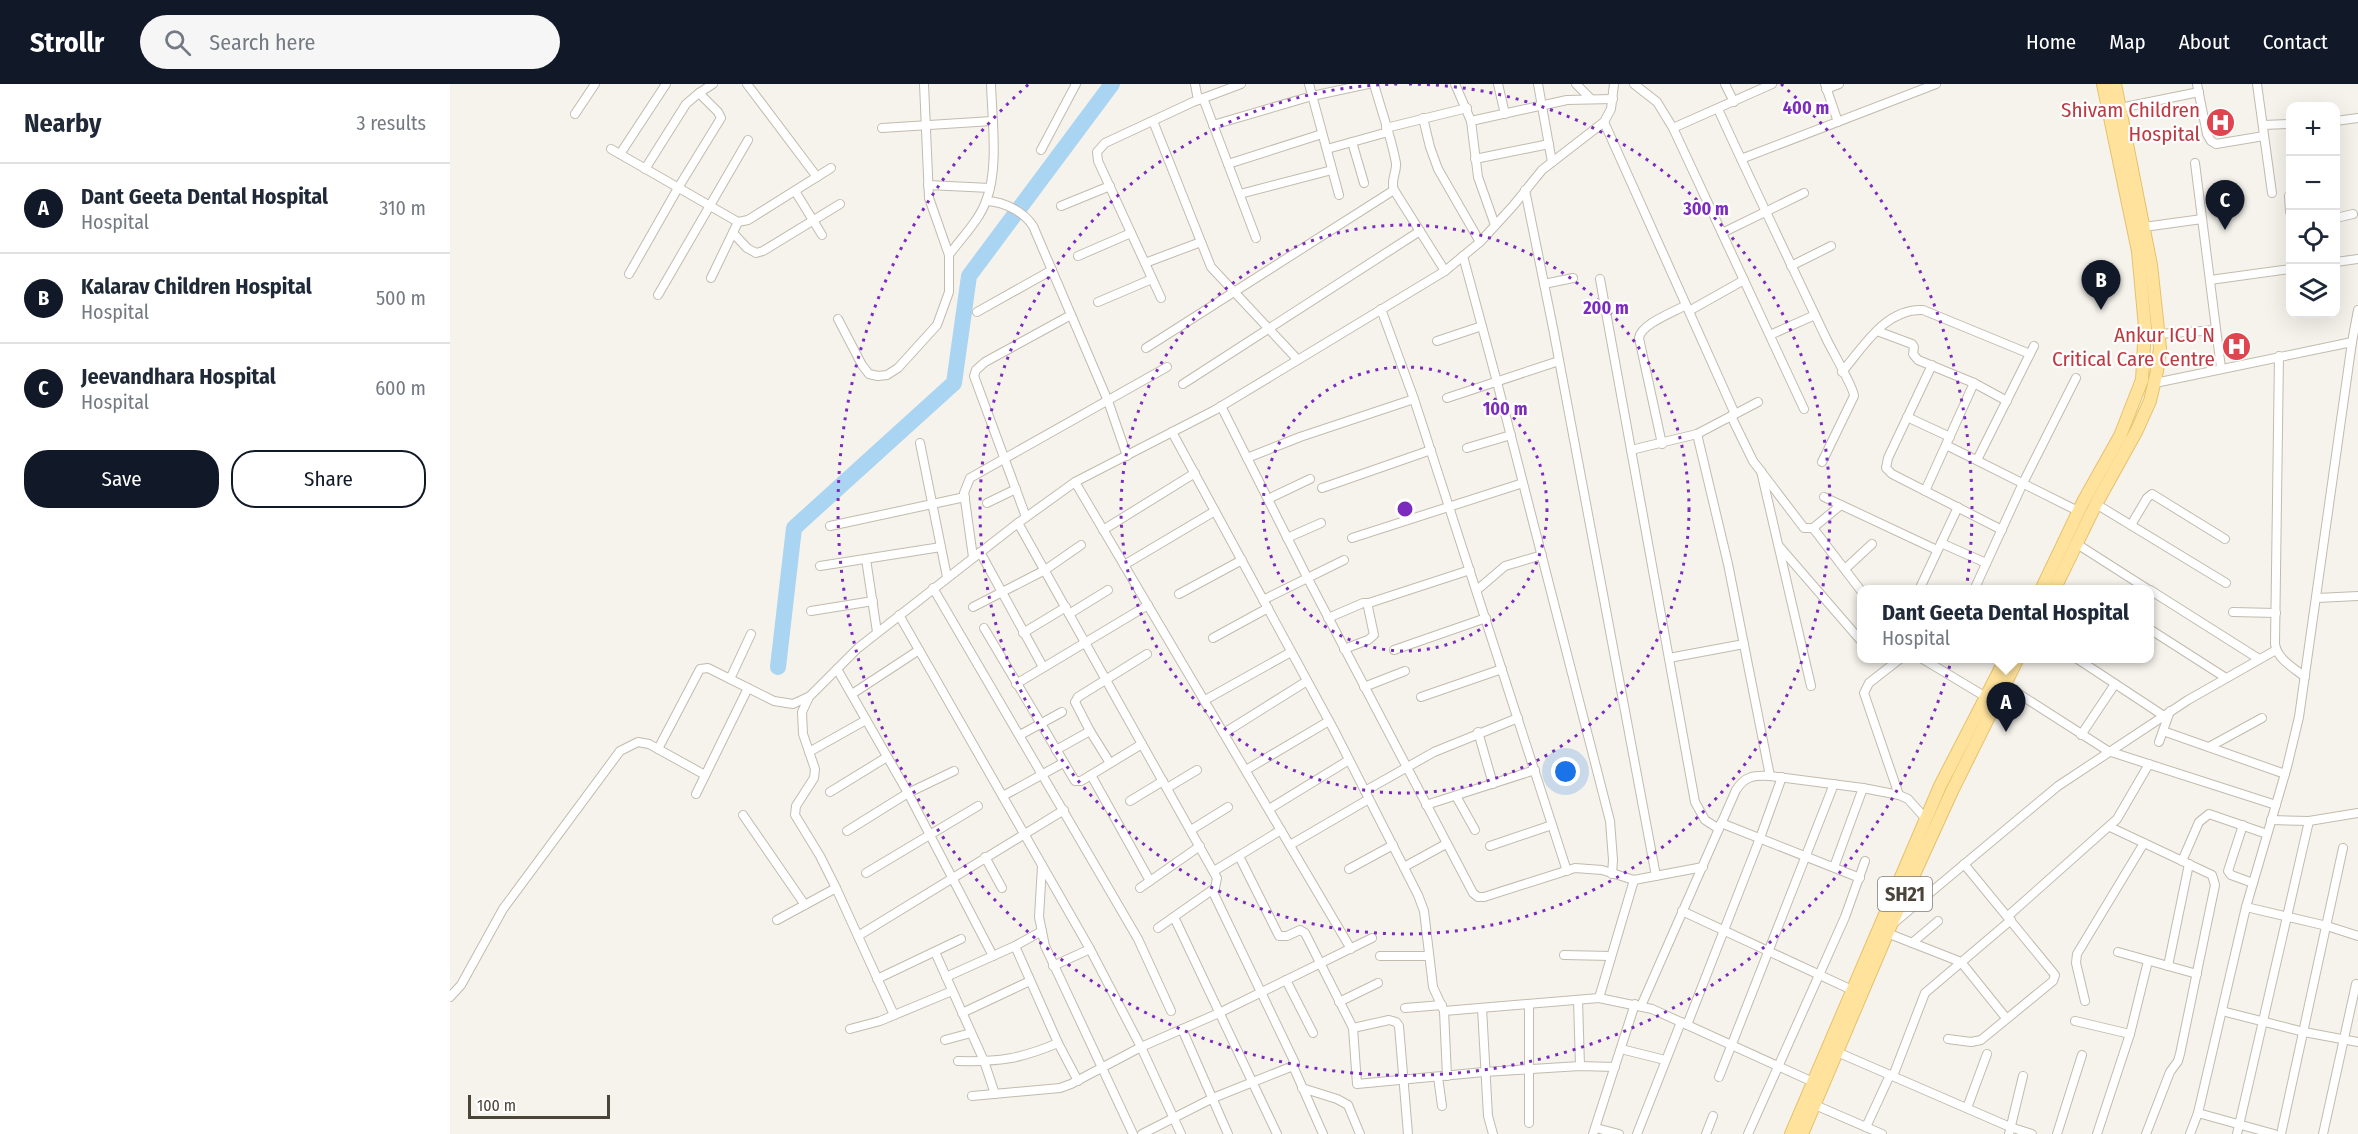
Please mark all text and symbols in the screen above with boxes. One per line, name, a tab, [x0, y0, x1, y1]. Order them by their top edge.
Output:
search box	[140, 15, 560, 69]
text: Strollr	[30, 26, 104, 59]
icon: search	[161, 26, 194, 59]
text: Search here	[209, 29, 315, 56]
text: Home	[2026, 29, 2076, 55]
text: Map	[2109, 29, 2146, 55]
text: About	[2179, 29, 2230, 55]
text: Contact	[2263, 29, 2328, 55]
text: 400 m	[1783, 97, 1829, 119]
place label: Shivam Children Hospital	[2061, 97, 2200, 147]
map controls	[2286, 102, 2340, 318]
button: +	[2286, 102, 2340, 156]
hospital icon: Shivam Children Hospital	[2205, 106, 2237, 138]
text: Nearby	[24, 108, 101, 139]
text: 3 results	[357, 111, 426, 135]
button: −	[2286, 156, 2340, 210]
pin: C	[2206, 180, 2244, 230]
text: Dant Geeta Dental Hospital	[81, 183, 328, 210]
text: A	[38, 196, 49, 220]
text: 310 m	[379, 196, 426, 220]
text: 300 m	[1682, 198, 1729, 220]
text: Hospital	[81, 210, 149, 234]
button: locate	[2286, 210, 2340, 264]
pin: B	[2082, 260, 2120, 310]
button: layers	[2286, 264, 2340, 318]
text: Kalarav Children Hospital	[81, 273, 312, 300]
text: B	[38, 286, 49, 310]
text: 500 m	[376, 286, 426, 310]
text: 200 m	[1582, 297, 1629, 319]
text: Hospital	[81, 300, 149, 324]
place label: Ankur ICU N Critical Care Centre	[2052, 322, 2215, 372]
hospital icon: Ankur ICU N Critical Care Centre	[2220, 331, 2252, 363]
text: Jeevandhara Hospital	[81, 363, 276, 390]
text: C	[38, 376, 49, 400]
text: 600 m	[375, 376, 426, 400]
text: Hospital	[81, 390, 149, 414]
text: 100 m	[1483, 398, 1527, 420]
button: Save	[24, 450, 219, 508]
button: Share	[231, 450, 426, 508]
centre of rings	[1395, 499, 1415, 519]
popup	[1857, 585, 2154, 663]
text: Dant Geeta Dental Hospital	[1882, 599, 2129, 626]
text: Hospital	[1882, 626, 1950, 650]
pin: A	[1986, 682, 2026, 732]
your location	[1551, 757, 1580, 786]
road number: SH21	[1878, 877, 1932, 911]
scale bar	[468, 1092, 610, 1120]
text: 100 m	[477, 1096, 516, 1115]

